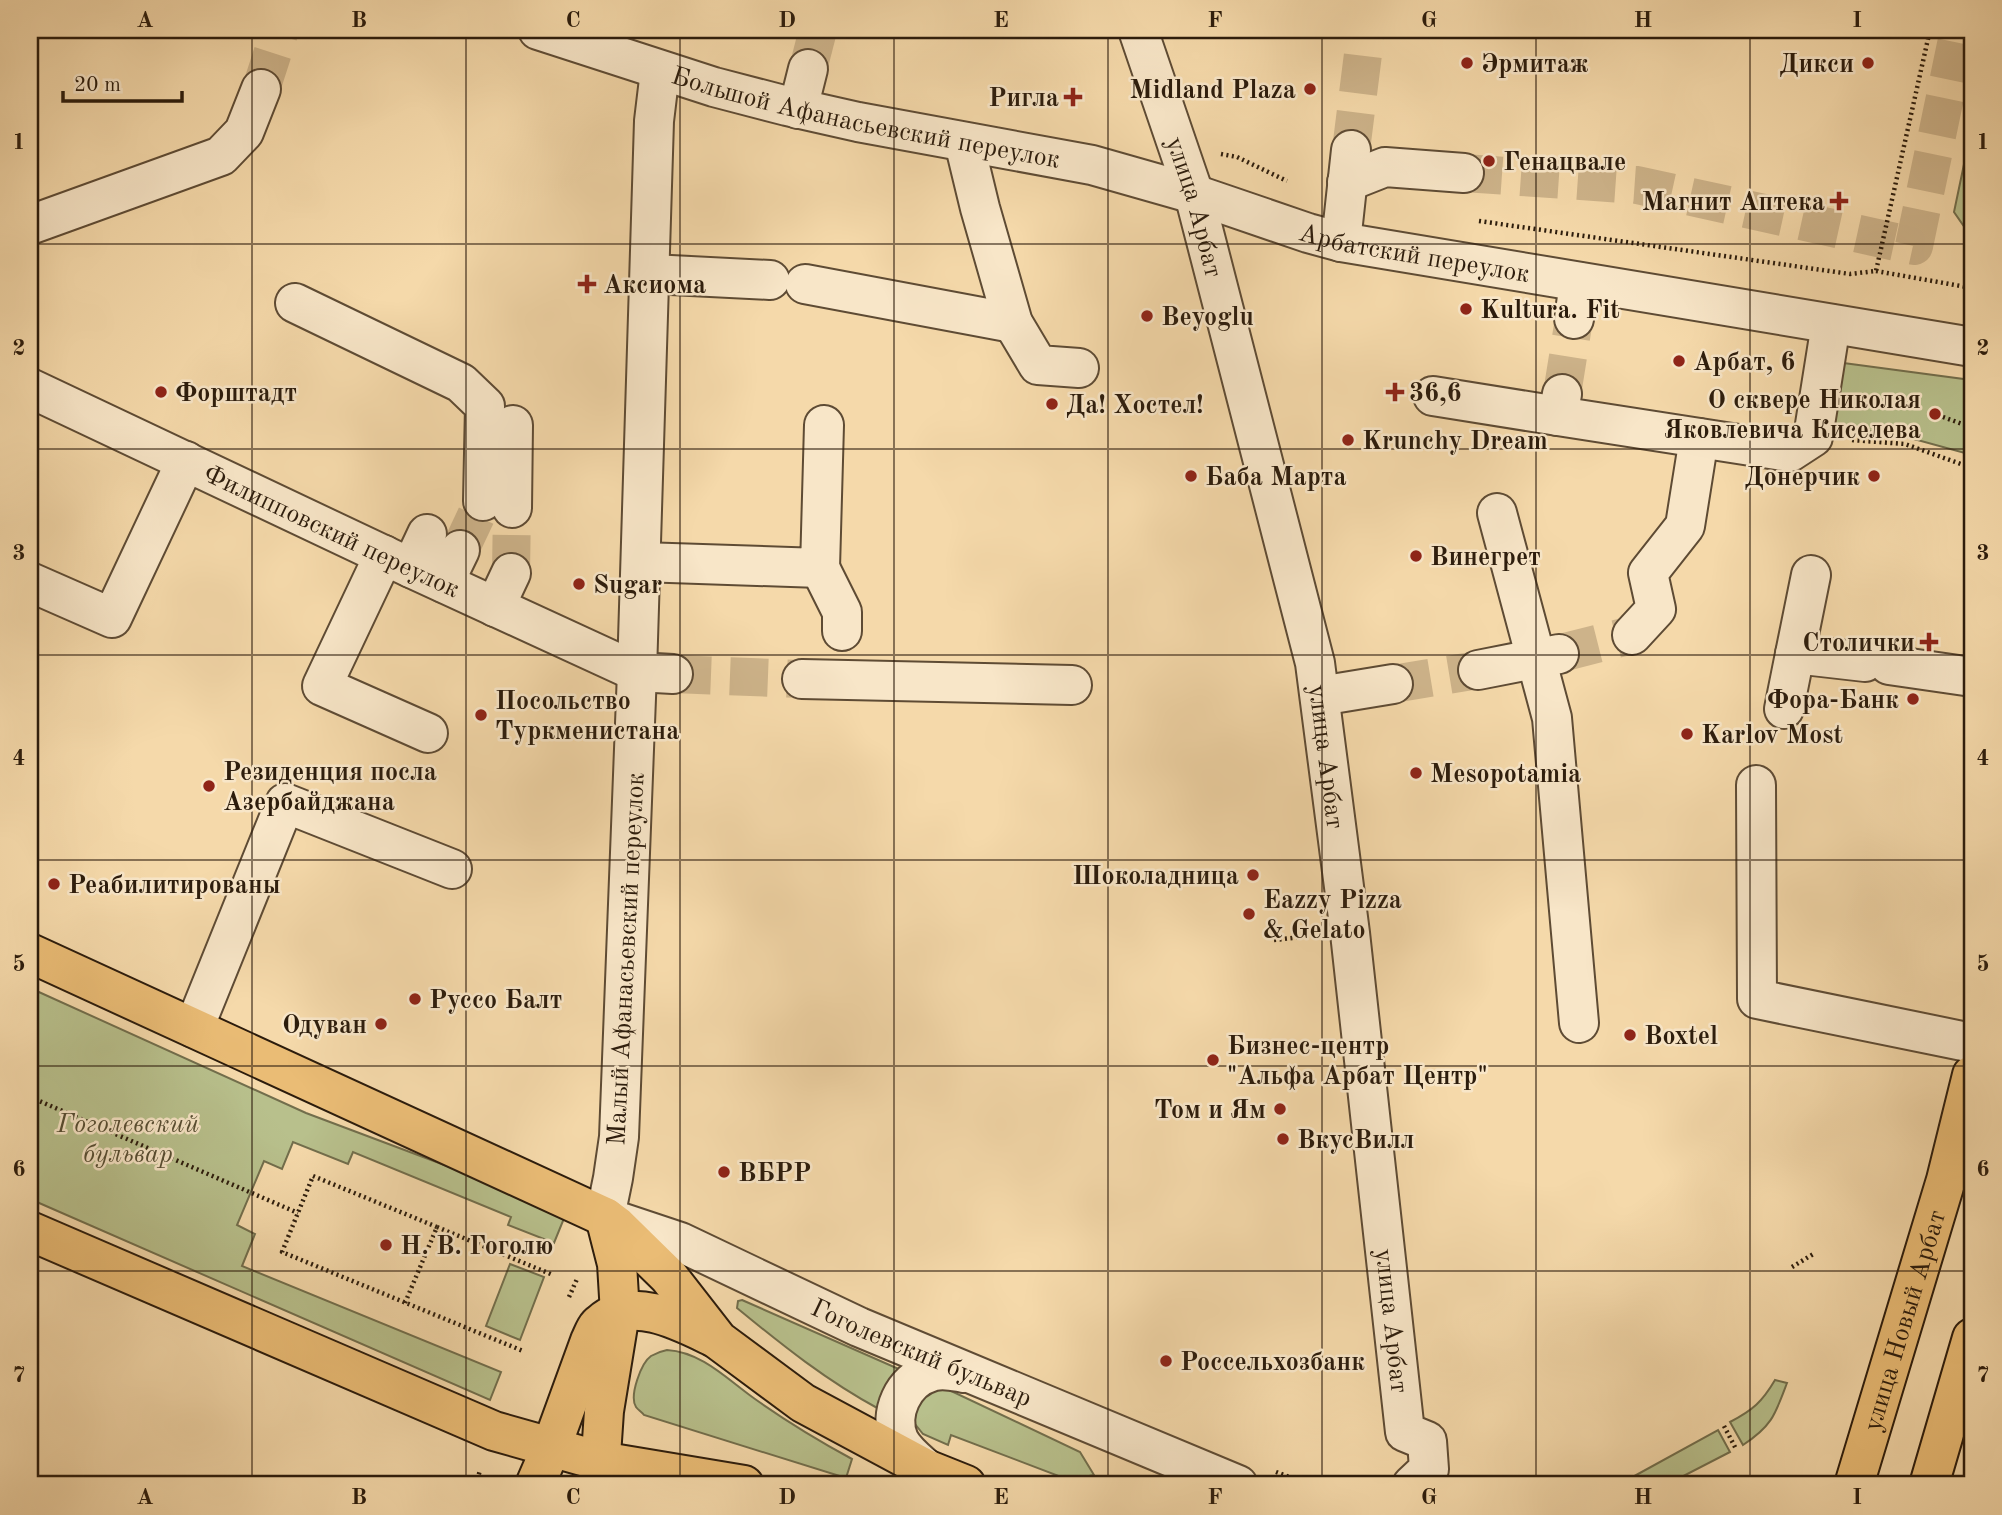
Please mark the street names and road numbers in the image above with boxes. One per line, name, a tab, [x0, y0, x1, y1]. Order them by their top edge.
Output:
street label: Большой Афанасьевский переулок	[668, 63, 1062, 174]
street label: улица Арбат	[1160, 134, 1226, 280]
street label: Арбатский переулок	[1296, 220, 1531, 288]
street label: Филипповский переулок	[199, 461, 463, 604]
street label: улица Арбат	[1303, 683, 1347, 830]
street label: Малый Афанасьевский переулок	[604, 772, 650, 1146]
street label: улица Новый Арбат	[1860, 1207, 1951, 1435]
street label: улица Арбат	[1370, 1247, 1412, 1395]
street label: Гоголевский бульвар	[806, 1295, 1035, 1413]

